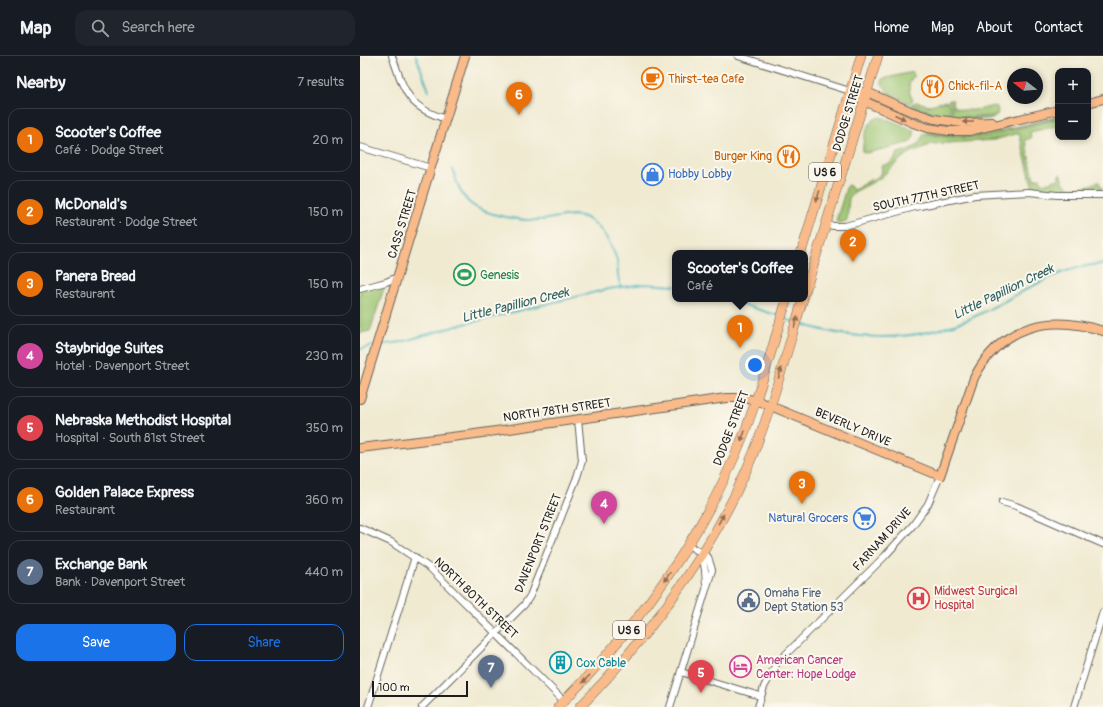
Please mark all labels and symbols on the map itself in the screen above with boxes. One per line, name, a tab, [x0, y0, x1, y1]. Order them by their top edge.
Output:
cafe icon: Thirst-tea Cafe	[639, 66, 665, 92]
north arrow	[1007, 68, 1043, 104]
place label: Thirst-tea Cafe	[668, 72, 744, 87]
street label: DODGE STREET	[830, 73, 867, 153]
restaurant icon: Chick-fil-A	[920, 73, 946, 99]
place label: Chick-fil-A	[948, 79, 1002, 94]
pin: 6	[506, 82, 532, 115]
one-way arrow	[894, 114, 905, 120]
one-way arrow	[961, 119, 974, 125]
restaurant icon: Burger King	[775, 143, 801, 169]
place label: Burger King	[714, 149, 772, 164]
shop icon: Hobby Lobby	[639, 161, 665, 187]
road number: US 6	[809, 163, 841, 181]
place label: Hobby Lobby	[668, 167, 732, 182]
street label: SOUTH 77TH STREET	[871, 178, 981, 215]
street label: CASS STREET	[385, 187, 420, 261]
one-way arrow	[815, 190, 821, 202]
pin: 2	[840, 229, 866, 262]
water label: Little Papillion Creek	[951, 260, 1058, 323]
sports icon: Genesis	[451, 262, 477, 288]
place label: Genesis	[480, 268, 520, 283]
water label: Little Papillion Creek	[460, 284, 572, 326]
pin: 1	[727, 315, 753, 348]
one-way arrow	[793, 316, 799, 328]
your location	[745, 355, 765, 375]
one-way arrow	[777, 367, 783, 379]
street label: DODGE STREET	[710, 388, 753, 468]
street label: NORTH 78TH STREET	[502, 395, 612, 425]
street label: BEVERLY DRIVE	[813, 405, 893, 450]
one-way arrow	[739, 431, 745, 443]
pin: 3	[789, 471, 815, 504]
street label: DAVENPORT STREET	[512, 491, 565, 595]
pin: 4	[591, 491, 617, 524]
street label: FARNAM DRIVE	[850, 504, 915, 574]
supermarket icon: Natural Grocers	[851, 505, 877, 531]
place label: Natural Grocers	[768, 511, 849, 526]
one-way arrow	[718, 514, 725, 525]
street label: NORTH 80TH STREET	[431, 555, 521, 642]
one-way arrow	[663, 572, 671, 583]
place label: Midwest Surgical Hospital	[934, 584, 1018, 613]
hospital icon: Midwest Surgical Hospital	[906, 585, 932, 611]
place label: Omaha Fire Dept Station 53	[764, 586, 844, 615]
public building icon: Omaha Fire Dept Station 53	[735, 587, 761, 613]
road number: US 6	[613, 621, 645, 639]
building icon: Cox Cable	[547, 650, 573, 676]
place label: American Cancer Center: Hope Lodge	[756, 653, 856, 682]
hotel icon: American Cancer Center: Hope Lodge	[727, 654, 753, 680]
pin: 7	[478, 655, 504, 688]
place label: Cox Cable	[576, 656, 626, 671]
pin: 5	[688, 660, 714, 693]
one-way arrow	[581, 674, 591, 684]
scale bar	[372, 679, 468, 698]

